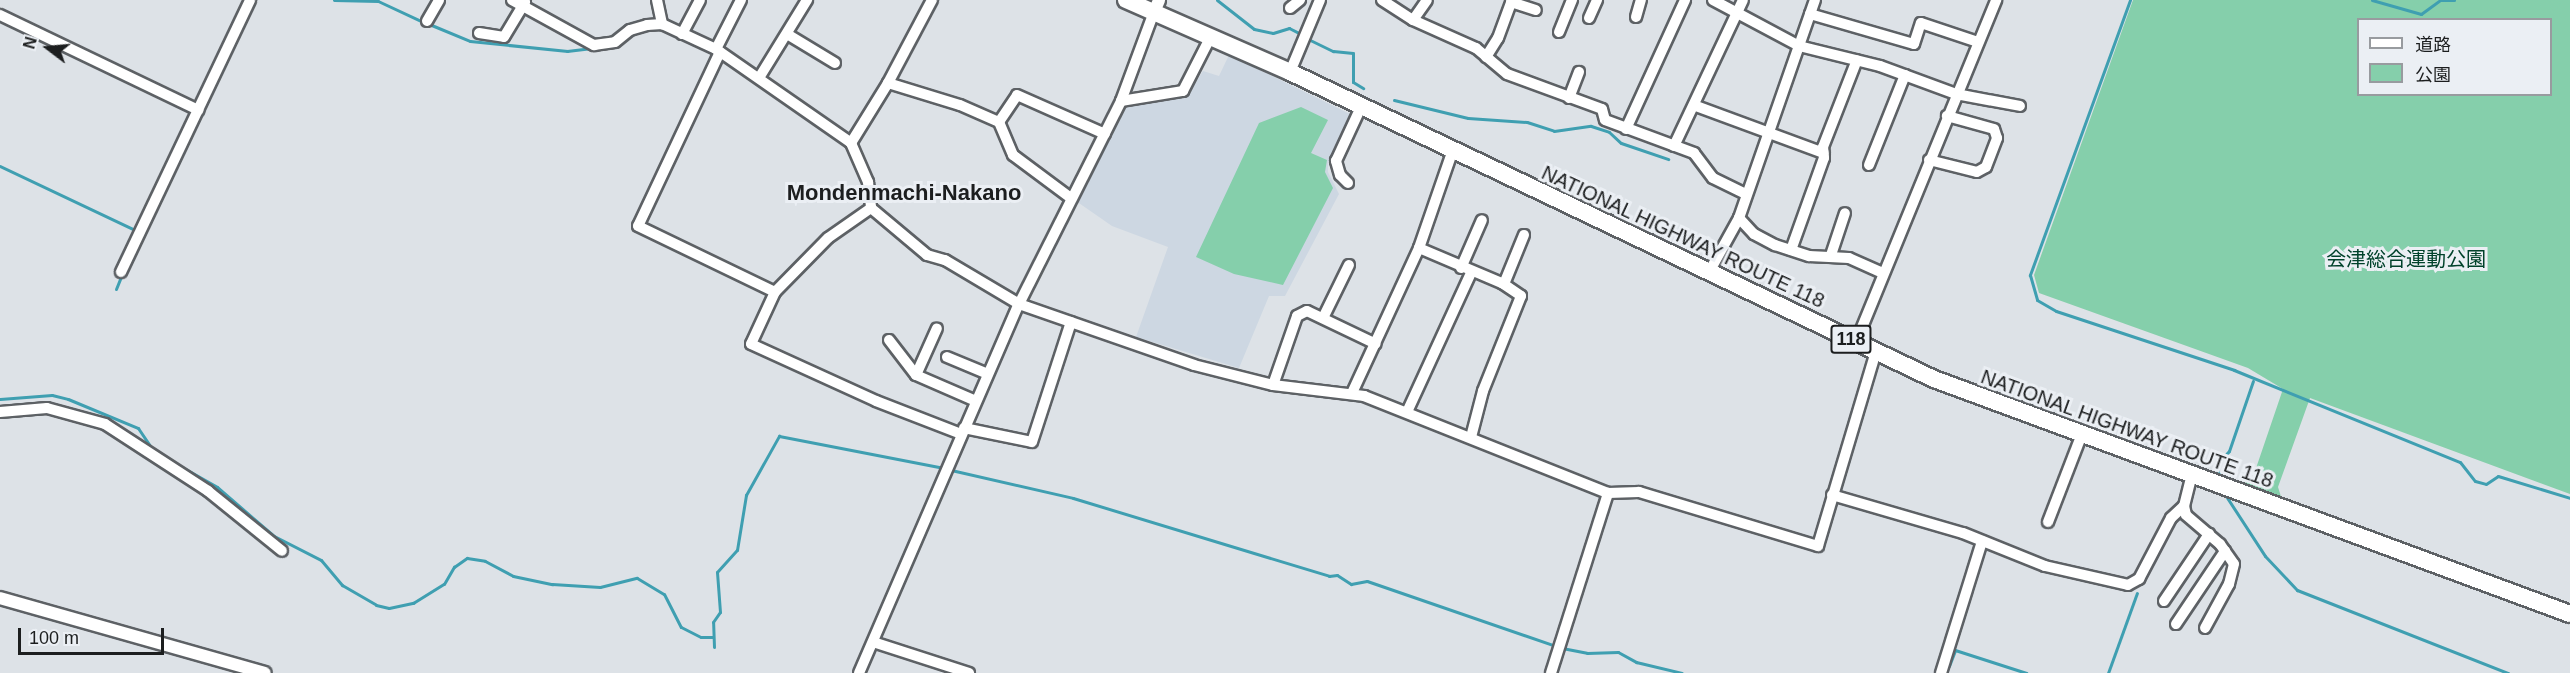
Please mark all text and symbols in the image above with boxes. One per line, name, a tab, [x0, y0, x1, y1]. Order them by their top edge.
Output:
north arrow	[18, 18, 78, 78]
legend	[2357, 18, 2552, 96]
text: N	[20, 35, 40, 51]
text: 道路	[2415, 35, 2451, 55]
text: 公園	[2415, 65, 2451, 85]
street label: NATIONAL HIGHWAY ROUTE 118	[1537, 161, 1829, 313]
district label: Mondenmachi-Nakano	[787, 180, 1021, 206]
park label: 会津総合運動公園	[2326, 247, 2486, 271]
road number: 118	[1830, 324, 1872, 354]
street label: NATIONAL HIGHWAY ROUTE 118	[1977, 365, 2277, 493]
scale bar	[21, 616, 166, 654]
text: 100 m	[29, 628, 79, 648]

